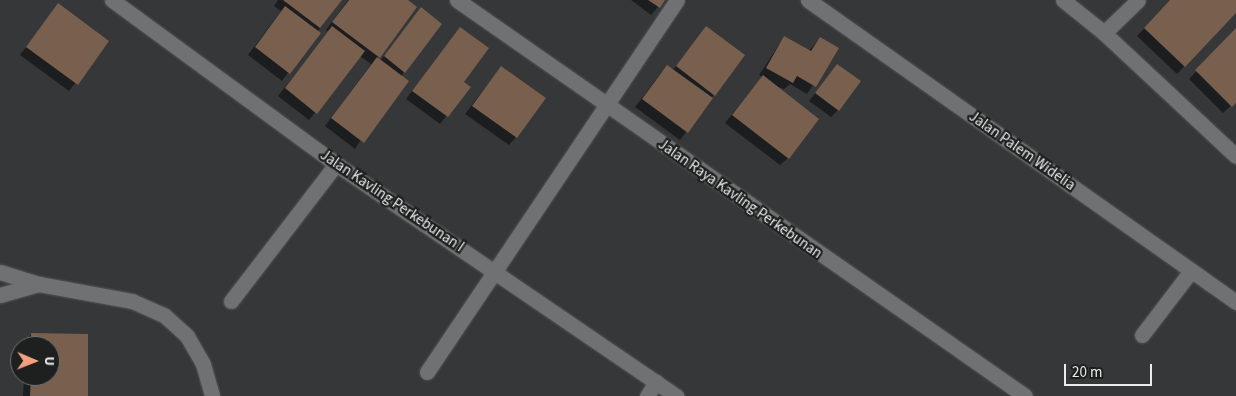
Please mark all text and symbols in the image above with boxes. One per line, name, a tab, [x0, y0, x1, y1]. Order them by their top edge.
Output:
street label: Jalan Palem Widelia	[965, 108, 1079, 194]
street label: Jalan Raya Kavling Perkebunan	[655, 135, 825, 263]
street label: Jalan Kavling Perkebunan I	[317, 146, 467, 256]
north arrow	[10, 336, 60, 386]
scale bar	[1066, 354, 1154, 386]
text: U	[39, 356, 59, 366]
text: 20 m	[1072, 362, 1102, 383]

